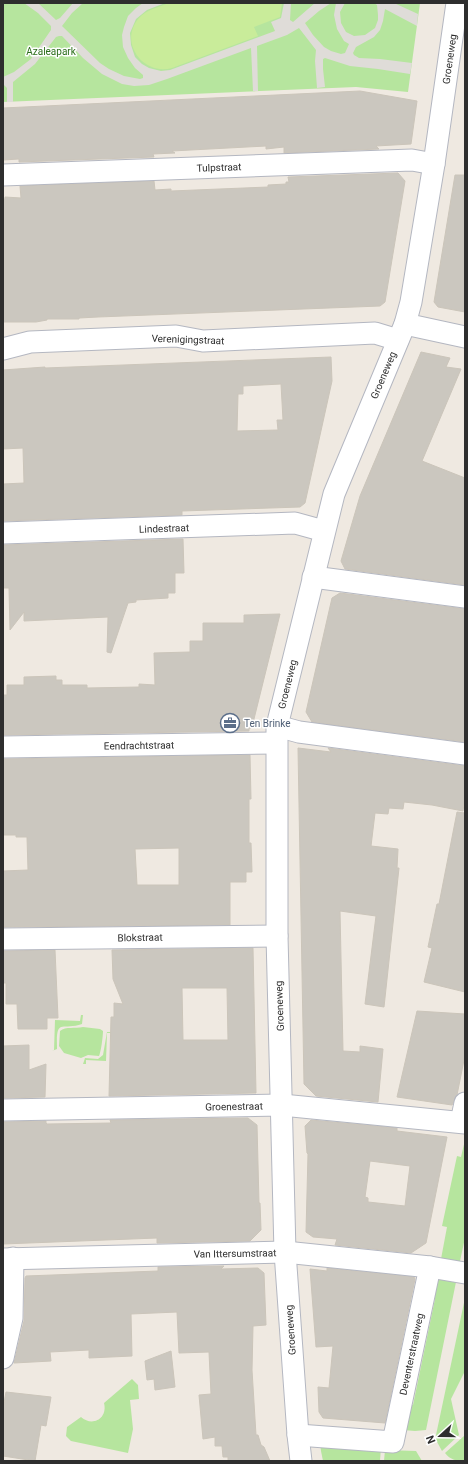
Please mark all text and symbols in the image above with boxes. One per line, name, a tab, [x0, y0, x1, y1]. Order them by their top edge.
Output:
street label: Groeneweg	[441, 33, 458, 85]
park label: Azaleapark	[26, 46, 77, 57]
street label: Tulpstraat	[196, 161, 242, 174]
street label: Verenigingstraat	[151, 333, 225, 346]
street label: Groeneweg	[369, 350, 398, 401]
street label: Lindestraat	[139, 522, 189, 535]
street label: Groeneweg	[276, 658, 299, 710]
office icon: Ten Brinke	[219, 712, 241, 734]
place label: Ten Brinke	[244, 718, 291, 729]
street label: Eendrachtstraat	[104, 739, 174, 752]
street label: Blokstraat	[117, 932, 163, 943]
street label: Groeneweg	[273, 981, 286, 1031]
street label: Groenestraat	[205, 1100, 263, 1113]
street label: Van Ittersumstraat	[194, 1247, 276, 1260]
street label: Groeneweg	[283, 1304, 298, 1355]
street label: Deventerstraatweg	[397, 1312, 426, 1396]
north arrow	[420, 1416, 460, 1456]
text: N	[424, 1433, 439, 1445]

